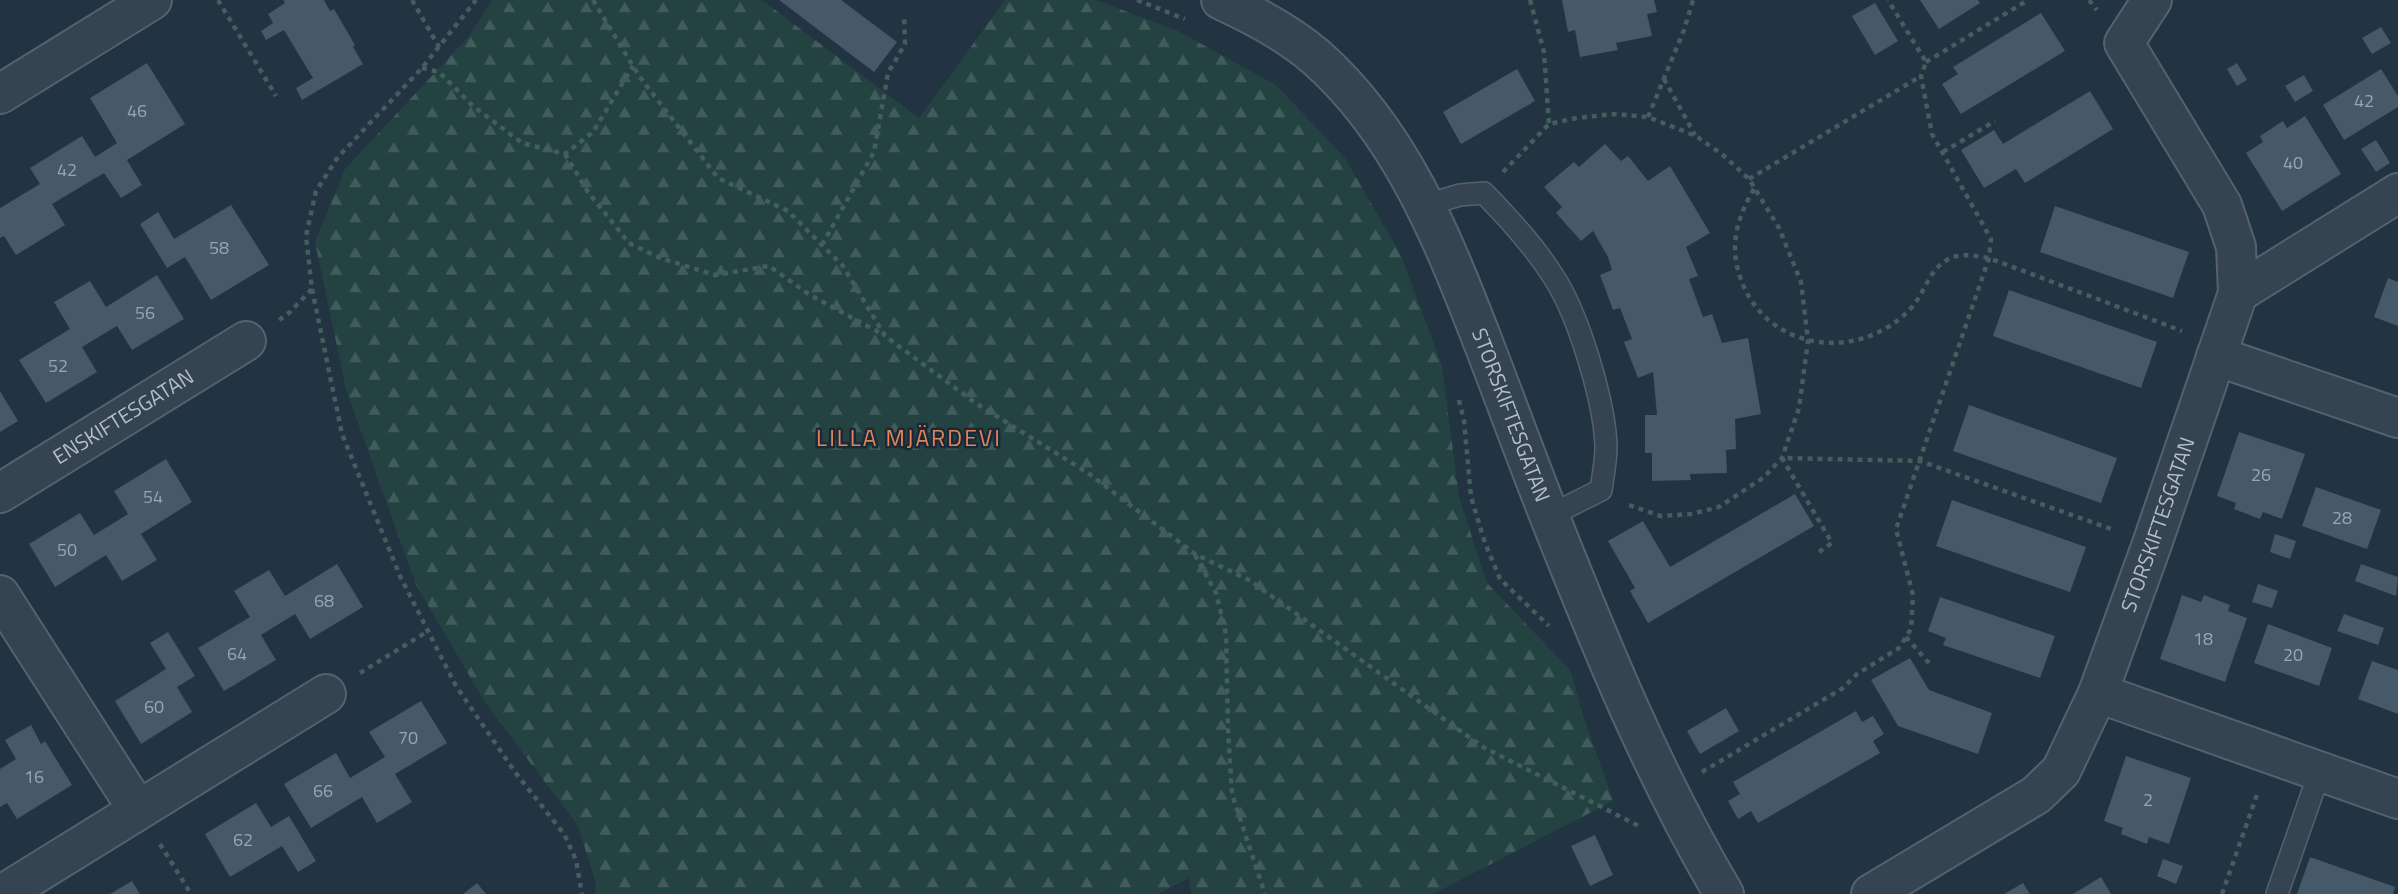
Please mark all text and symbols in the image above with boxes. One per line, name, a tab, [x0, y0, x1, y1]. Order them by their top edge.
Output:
house number: 42	[2354, 87, 2374, 114]
house number: 46	[127, 97, 147, 124]
house number: 40	[2283, 149, 2303, 176]
house number: 42	[57, 156, 77, 183]
house number: 58	[209, 234, 229, 261]
house number: 56	[135, 299, 155, 326]
street label: STORSKIFTESGATAN	[1464, 323, 1559, 506]
house number: 52	[48, 352, 68, 379]
street label: ENSKIFTESGATAN	[46, 360, 200, 472]
district label: LILLA MJÄRDEVI	[816, 420, 1002, 455]
street label: STORSKIFTESGATAN	[2112, 433, 2202, 617]
house number: 26	[2251, 461, 2271, 488]
house number: 54	[143, 483, 163, 510]
house number: 28	[2332, 504, 2352, 531]
house number: 50	[57, 536, 77, 563]
house number: 68	[314, 587, 334, 614]
house number: 18	[2193, 625, 2213, 652]
house number: 64	[227, 640, 247, 667]
house number: 20	[2283, 641, 2303, 668]
house number: 60	[144, 693, 164, 720]
house number: 70	[398, 724, 418, 751]
house number: 16	[24, 763, 44, 790]
house number: 66	[313, 777, 333, 804]
house number: 2	[2143, 786, 2153, 813]
house number: 62	[233, 826, 253, 853]

